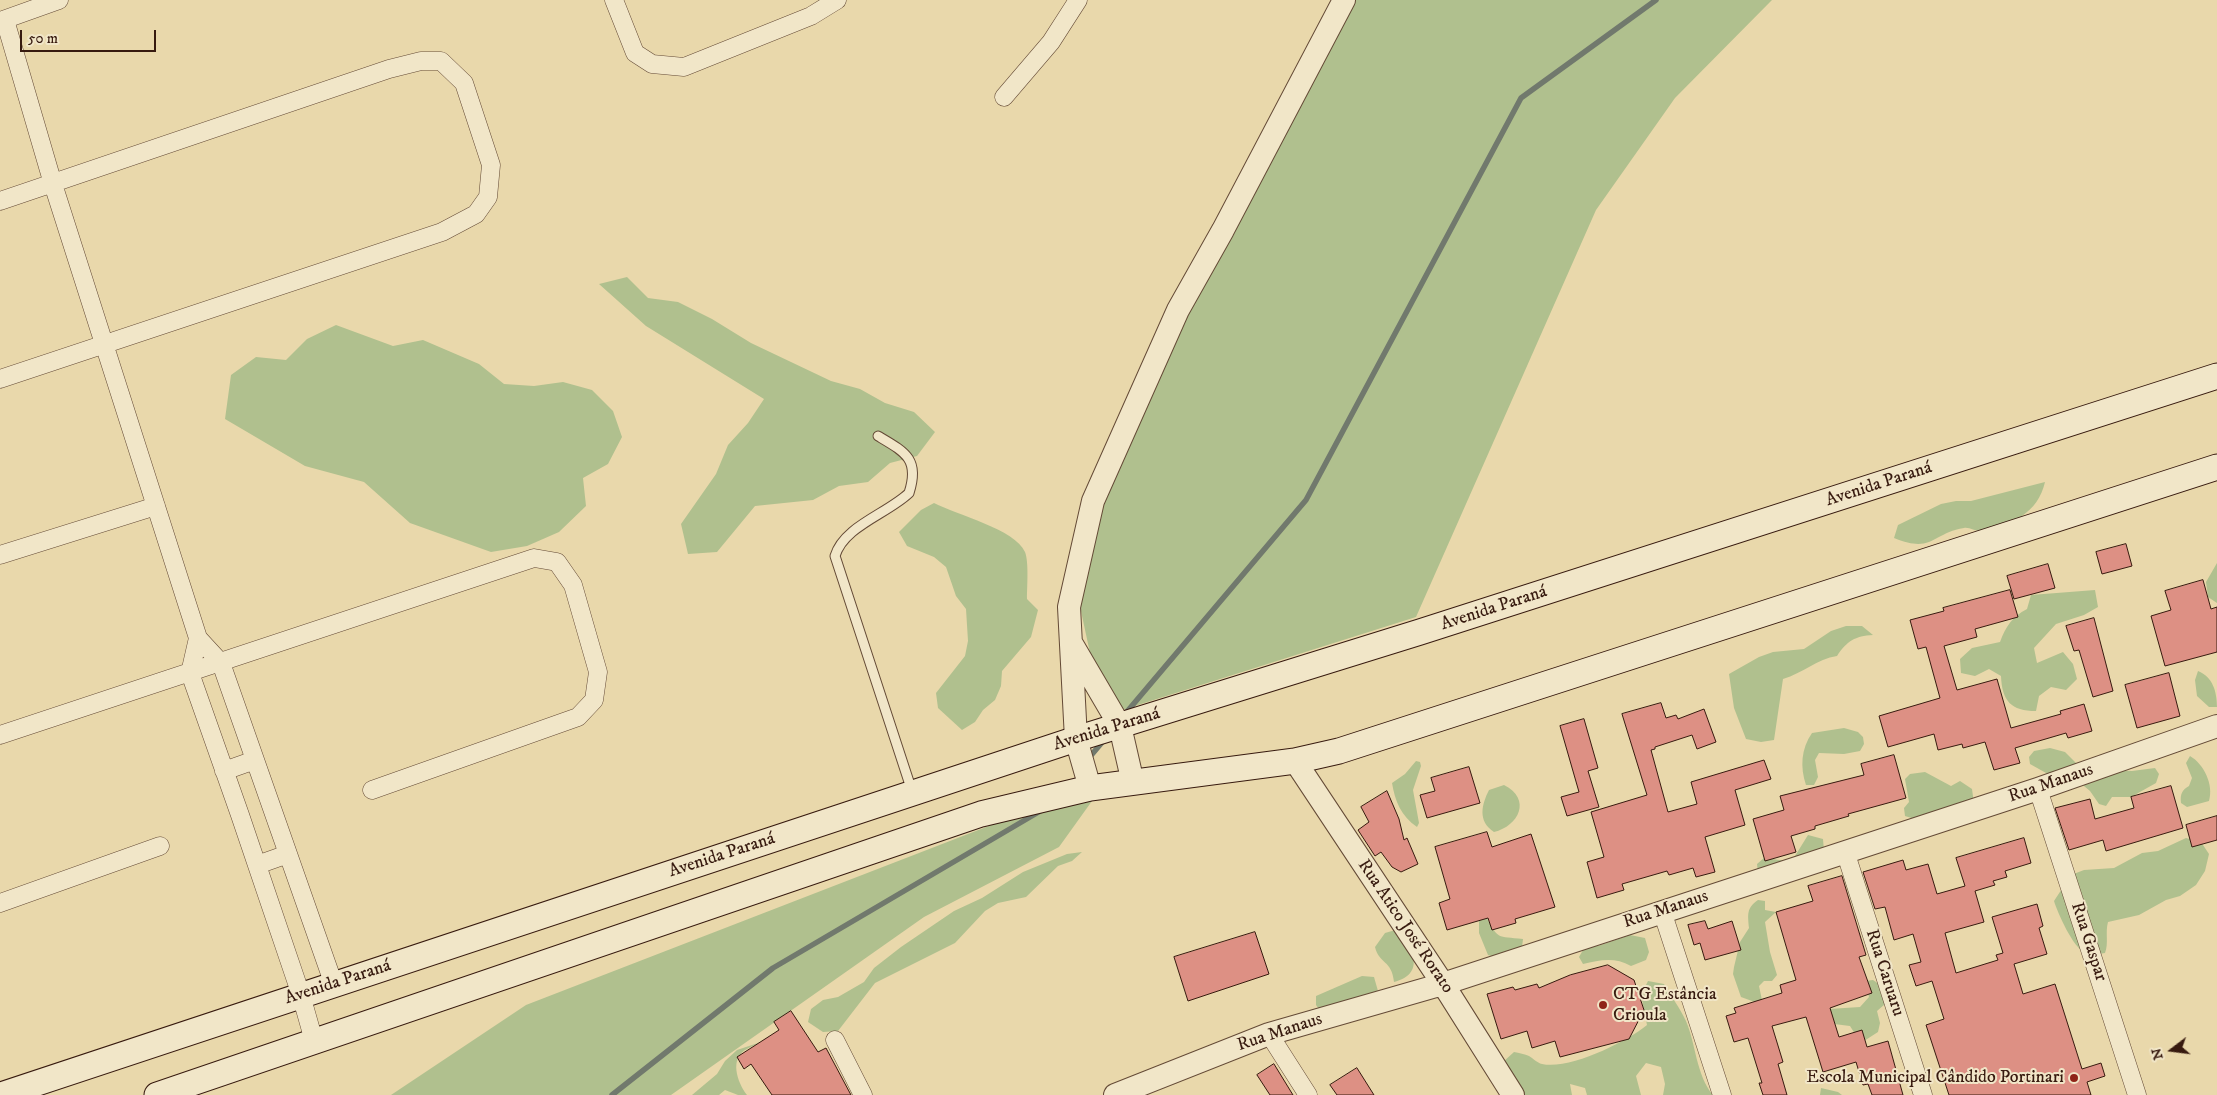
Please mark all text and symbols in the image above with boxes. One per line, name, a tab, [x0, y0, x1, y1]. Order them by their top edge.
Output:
scale bar	[22, 20, 159, 52]
text: 50 m	[28, 29, 58, 48]
street label: Avenida Paraná	[1823, 458, 1935, 512]
street label: Avenida Paraná	[1438, 582, 1550, 636]
street label: Avenida Paraná	[1051, 704, 1163, 756]
street label: Rua Manaus	[2006, 759, 2096, 809]
street label: Avenida Paraná	[666, 829, 778, 883]
street label: Rua Atico José Rorato	[1352, 856, 1458, 998]
street label: Rua Manaus	[1621, 886, 1711, 934]
street label: Rua Gaspar	[2065, 900, 2111, 984]
street label: Rua Caruaru	[1860, 927, 1908, 1019]
street label: Avenida Paraná	[282, 956, 394, 1010]
place label: CTG Estância Crioula	[1613, 984, 1717, 1026]
marker: CTG Estância Crioula	[1597, 999, 1609, 1011]
street label: Rua Manaus	[1235, 1009, 1325, 1057]
north arrow	[2147, 1025, 2197, 1075]
text: N	[2147, 1046, 2168, 1062]
place label: Escola Municipal Cândido Portinari	[1806, 1067, 2064, 1089]
marker: Escola Municipal Cândido Portinari	[2068, 1072, 2080, 1084]

